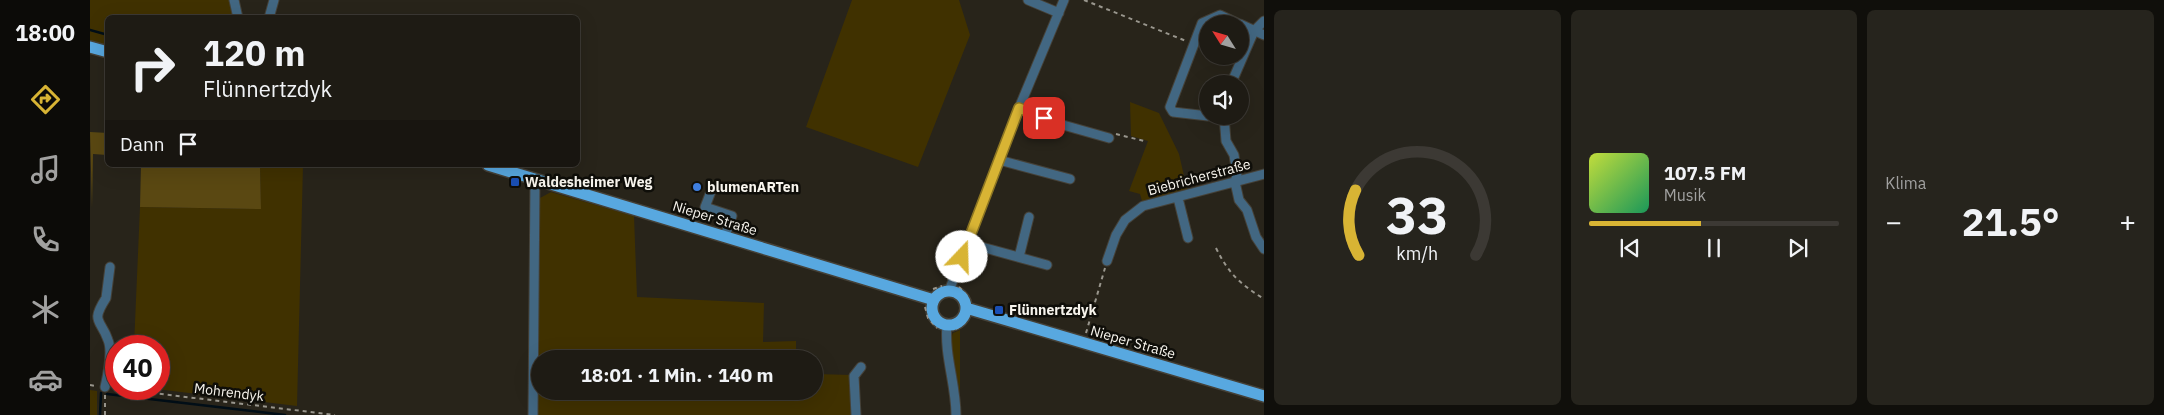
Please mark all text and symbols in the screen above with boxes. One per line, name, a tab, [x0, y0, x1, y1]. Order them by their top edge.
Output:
north arrow	[1199, 15, 1249, 65]
map controls	[1199, 15, 1249, 125]
text: 18:00	[15, 18, 75, 47]
text: 120 m	[203, 30, 306, 76]
icon: right	[120, 35, 185, 100]
text: Flünnertzdyk	[203, 74, 332, 103]
button: sound	[1199, 75, 1249, 125]
icon: directions	[28, 82, 63, 117]
pin	[1023, 97, 1065, 139]
icon: arrive	[1030, 104, 1058, 132]
icon: arrive	[174, 130, 202, 158]
text: Dann	[120, 132, 164, 156]
icon: music	[28, 152, 63, 187]
street label: Biebricherstraße	[1146, 155, 1253, 199]
text: 107.5 FM	[1664, 161, 1746, 185]
place label: Waldesheimer Weg	[525, 173, 653, 191]
text: Klima	[1885, 173, 1926, 193]
marker: Waldesheimer Weg	[509, 176, 521, 188]
place label: blumenARTen	[707, 178, 799, 196]
marker: blumenARTen	[691, 181, 703, 193]
text: 33	[1386, 181, 1449, 248]
text: Musik	[1664, 185, 1706, 205]
street label: Nieper Straße	[670, 197, 760, 240]
text: 21.5°	[1962, 197, 2060, 246]
text: −	[1885, 203, 1902, 240]
text: +	[2119, 203, 2136, 240]
icon: phone	[28, 222, 63, 257]
position arrow	[935, 230, 987, 282]
icon: previous	[1616, 234, 1644, 262]
icon: pause	[1700, 234, 1728, 262]
icon: next	[1784, 234, 1812, 262]
text: km/h	[1396, 242, 1438, 265]
icon: climate	[28, 292, 63, 327]
place label: Flünnertzdyk	[1009, 301, 1098, 319]
marker: Flünnertzdyk	[993, 304, 1005, 316]
street label: Nieper Straße	[1088, 321, 1178, 363]
speed limit sign: 40	[105, 335, 170, 400]
icon: car	[28, 362, 63, 397]
text: 18:01 · 1 Min. · 140 m	[580, 363, 774, 387]
street label: Mohrendyk	[193, 379, 266, 405]

